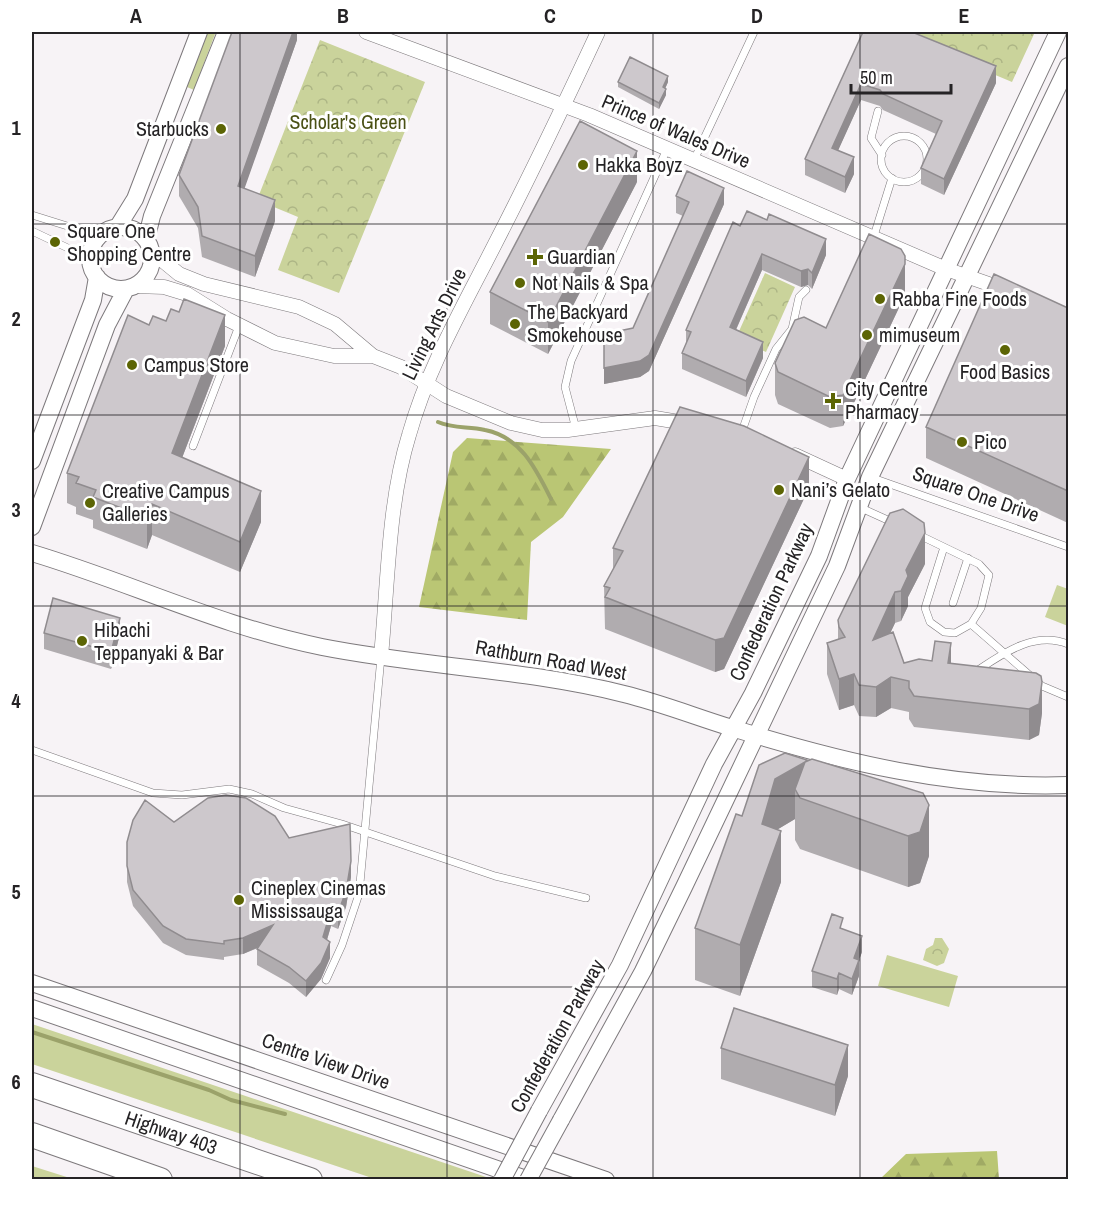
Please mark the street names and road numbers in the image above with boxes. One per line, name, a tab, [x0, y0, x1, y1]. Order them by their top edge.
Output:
street label: Prince of Wales Drive	[598, 87, 755, 174]
street label: Living Arts Drive	[395, 263, 472, 384]
street label: Square One Drive	[909, 459, 1043, 528]
street label: Confederation Parkway	[722, 518, 819, 685]
street label: Rathburn Road West	[473, 633, 629, 686]
street label: Confederation Parkway	[503, 954, 610, 1117]
street label: Centre View Drive	[259, 1026, 394, 1095]
street label: Highway 403	[122, 1104, 221, 1160]

